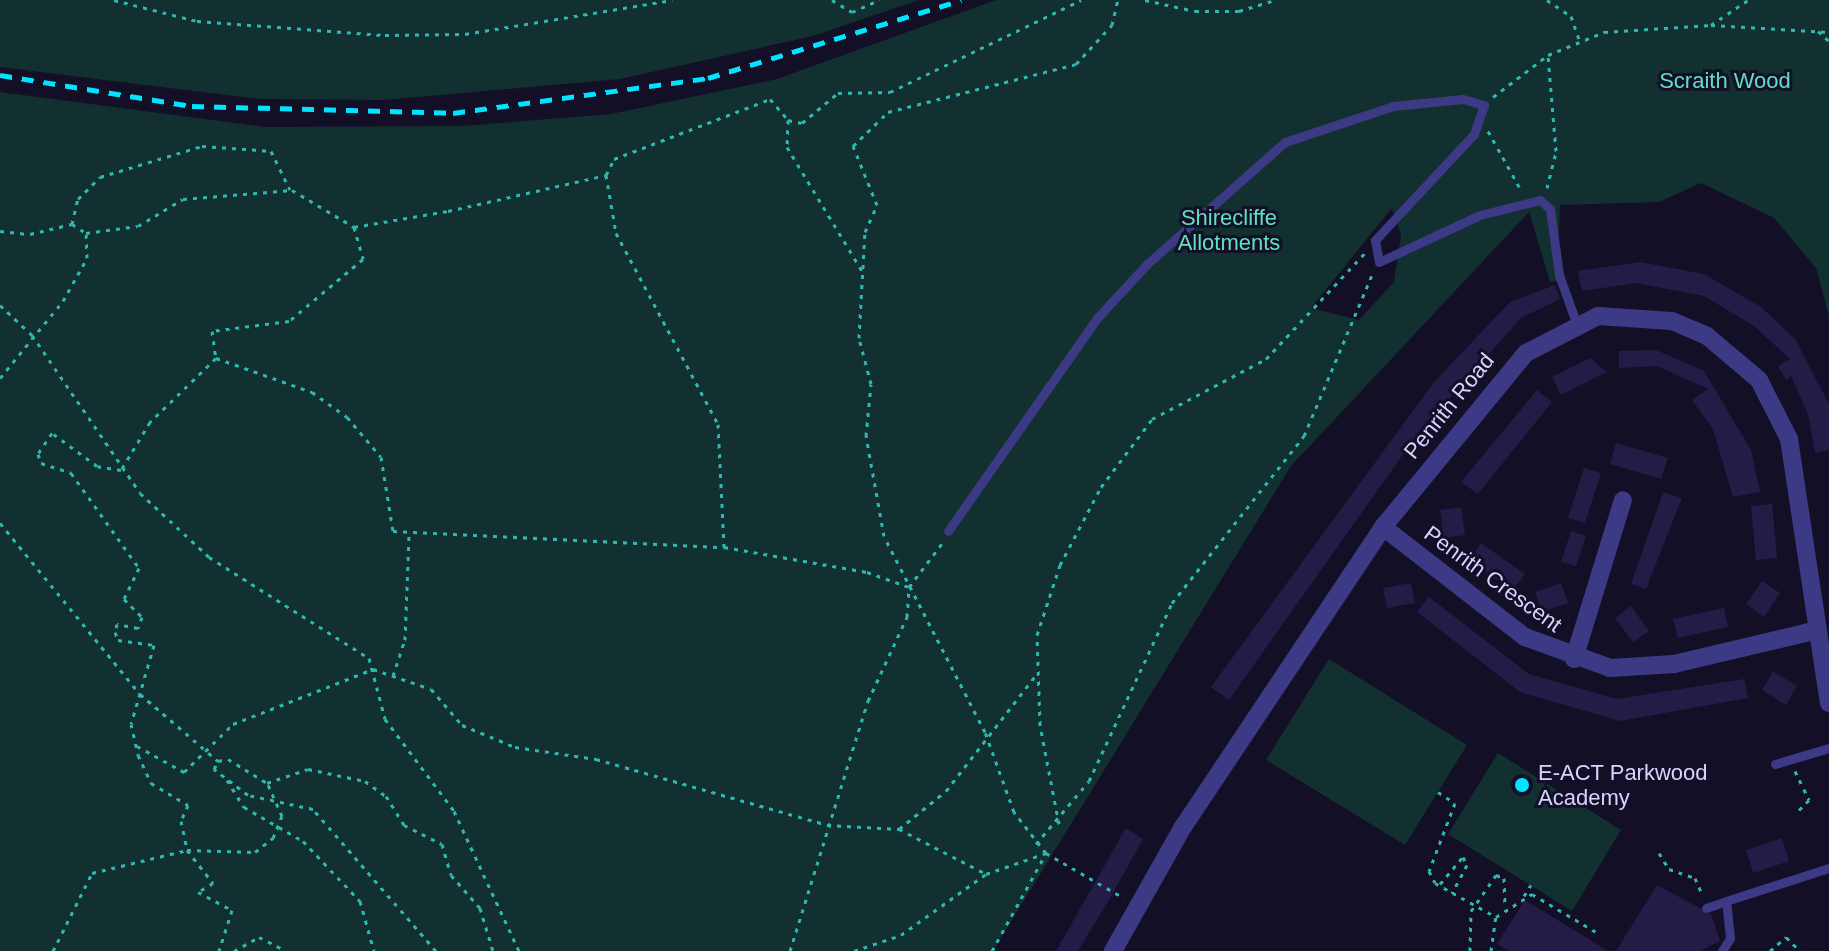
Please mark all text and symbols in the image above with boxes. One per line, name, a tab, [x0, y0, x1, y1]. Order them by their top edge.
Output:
park label: Scraith Wood	[1659, 68, 1791, 94]
park label: Shirecliffe Allotments	[1178, 204, 1280, 256]
street label: Penrith Road	[1398, 348, 1500, 464]
street label: Penrith Crescent	[1419, 520, 1567, 638]
place label: E-ACT Parkwood Academy	[1538, 759, 1708, 810]
marker: E-ACT Parkwood Academy	[1513, 776, 1531, 794]

